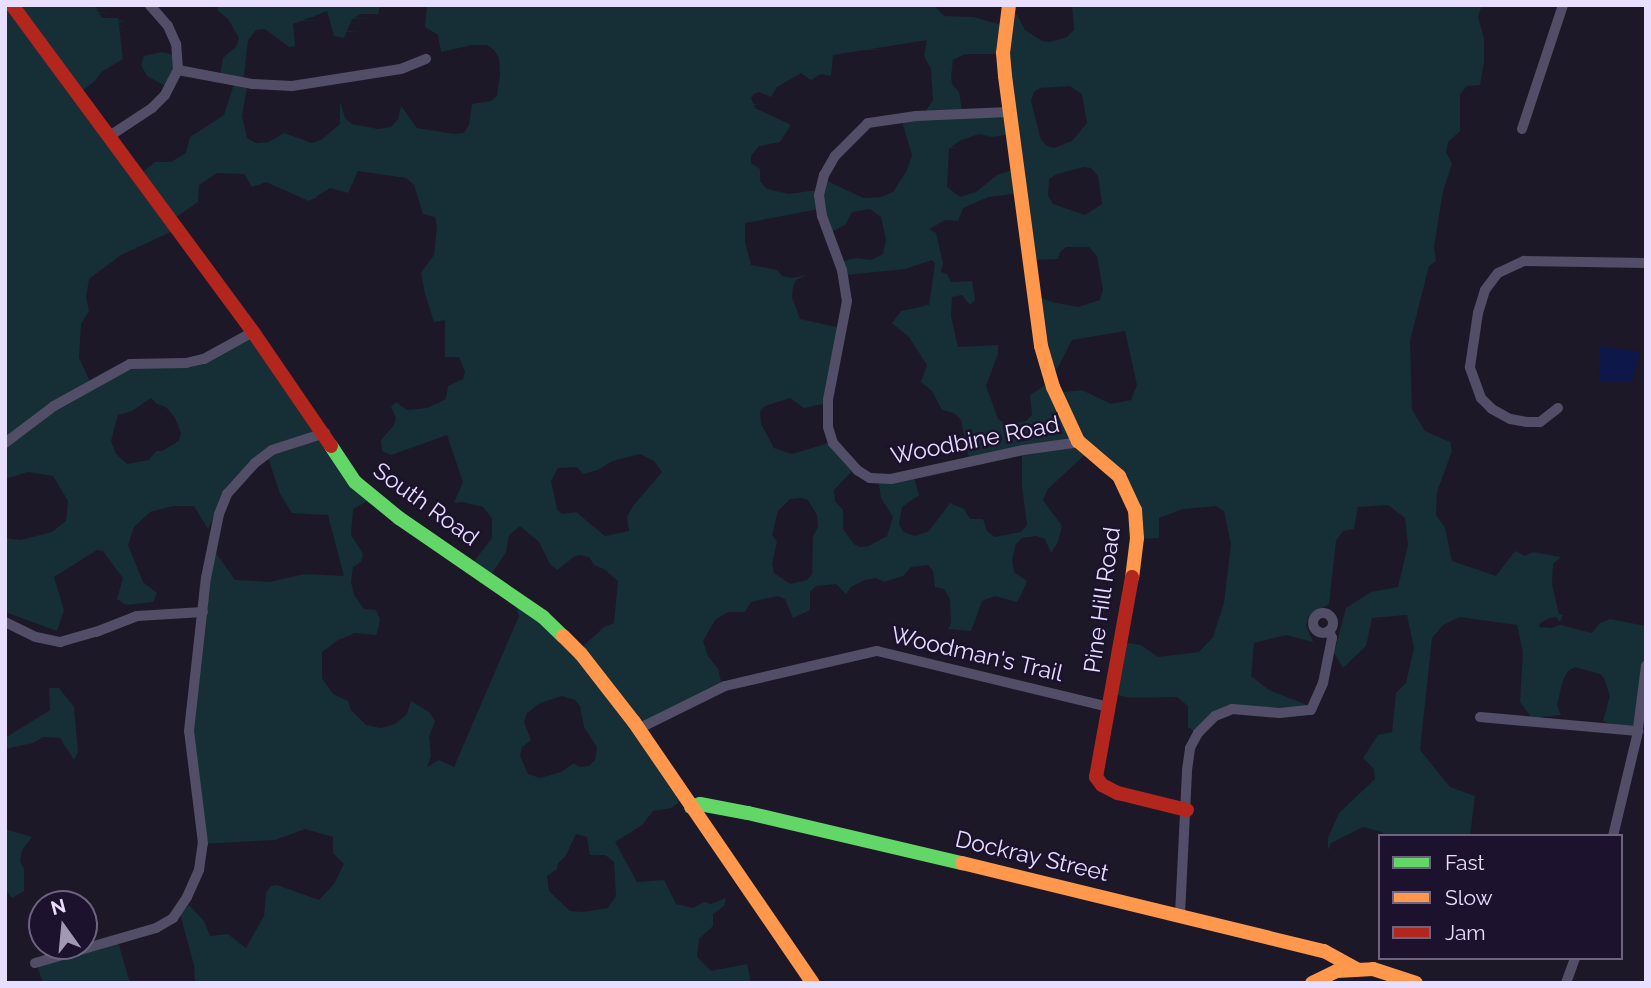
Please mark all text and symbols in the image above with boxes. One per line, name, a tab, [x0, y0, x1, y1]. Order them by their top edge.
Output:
street label: Woodbine Road	[888, 410, 1062, 470]
street label: South Road	[368, 457, 484, 551]
street label: Pine Hill Road	[1078, 525, 1126, 675]
street label: Woodman's Trail	[888, 621, 1066, 687]
street label: Dockray Street	[952, 825, 1112, 887]
legend	[1378, 834, 1623, 960]
text: Fast	[1445, 850, 1485, 875]
text: Slow	[1445, 885, 1493, 910]
north arrow	[28, 890, 98, 960]
text: N	[48, 894, 68, 919]
text: Jam	[1445, 920, 1486, 945]

